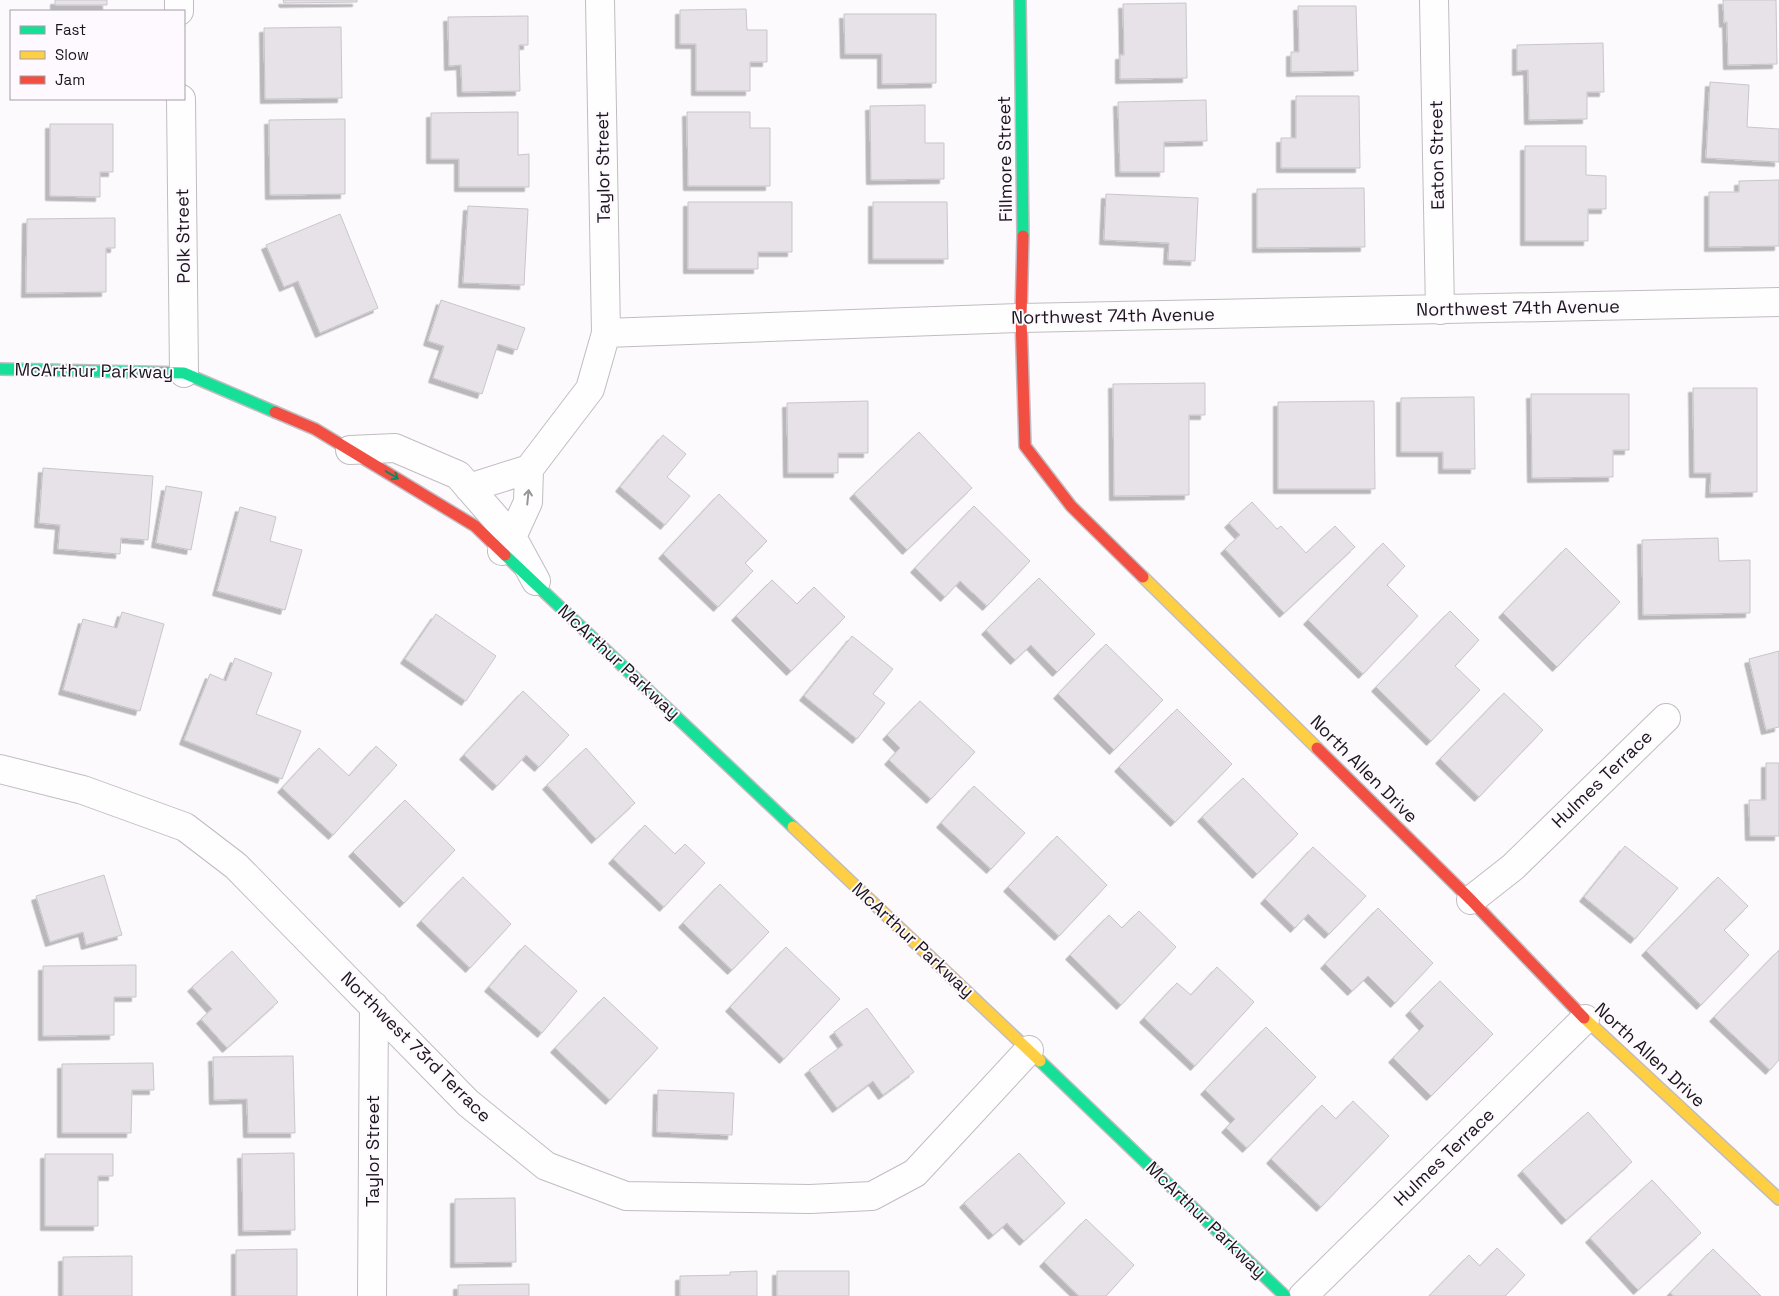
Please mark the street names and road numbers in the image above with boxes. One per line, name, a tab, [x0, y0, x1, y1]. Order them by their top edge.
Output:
street label: Fillmore Street	[992, 96, 1017, 222]
street label: Eaton Street	[1424, 100, 1449, 210]
street label: Taylor Street	[590, 111, 615, 223]
street label: Polk Street	[170, 188, 195, 284]
street label: Northwest 74th Avenue	[1416, 294, 1620, 321]
street label: Northwest 74th Avenue	[1011, 302, 1215, 329]
street label: McArthur Parkway	[14, 358, 174, 383]
street label: McArthur Parkway	[553, 599, 685, 724]
street label: North Allen Drive	[1306, 710, 1423, 827]
street label: Hulmes Terrace	[1546, 725, 1657, 832]
street label: McArthur Parkway	[847, 877, 979, 1002]
street label: Northwest 73rd Terrace	[336, 967, 496, 1127]
street label: North Allen Drive	[1590, 997, 1711, 1112]
street label: Taylor Street	[361, 1095, 384, 1207]
street label: Hulmes Terrace	[1388, 1103, 1499, 1210]
street label: McArthur Parkway	[1141, 1156, 1271, 1283]

